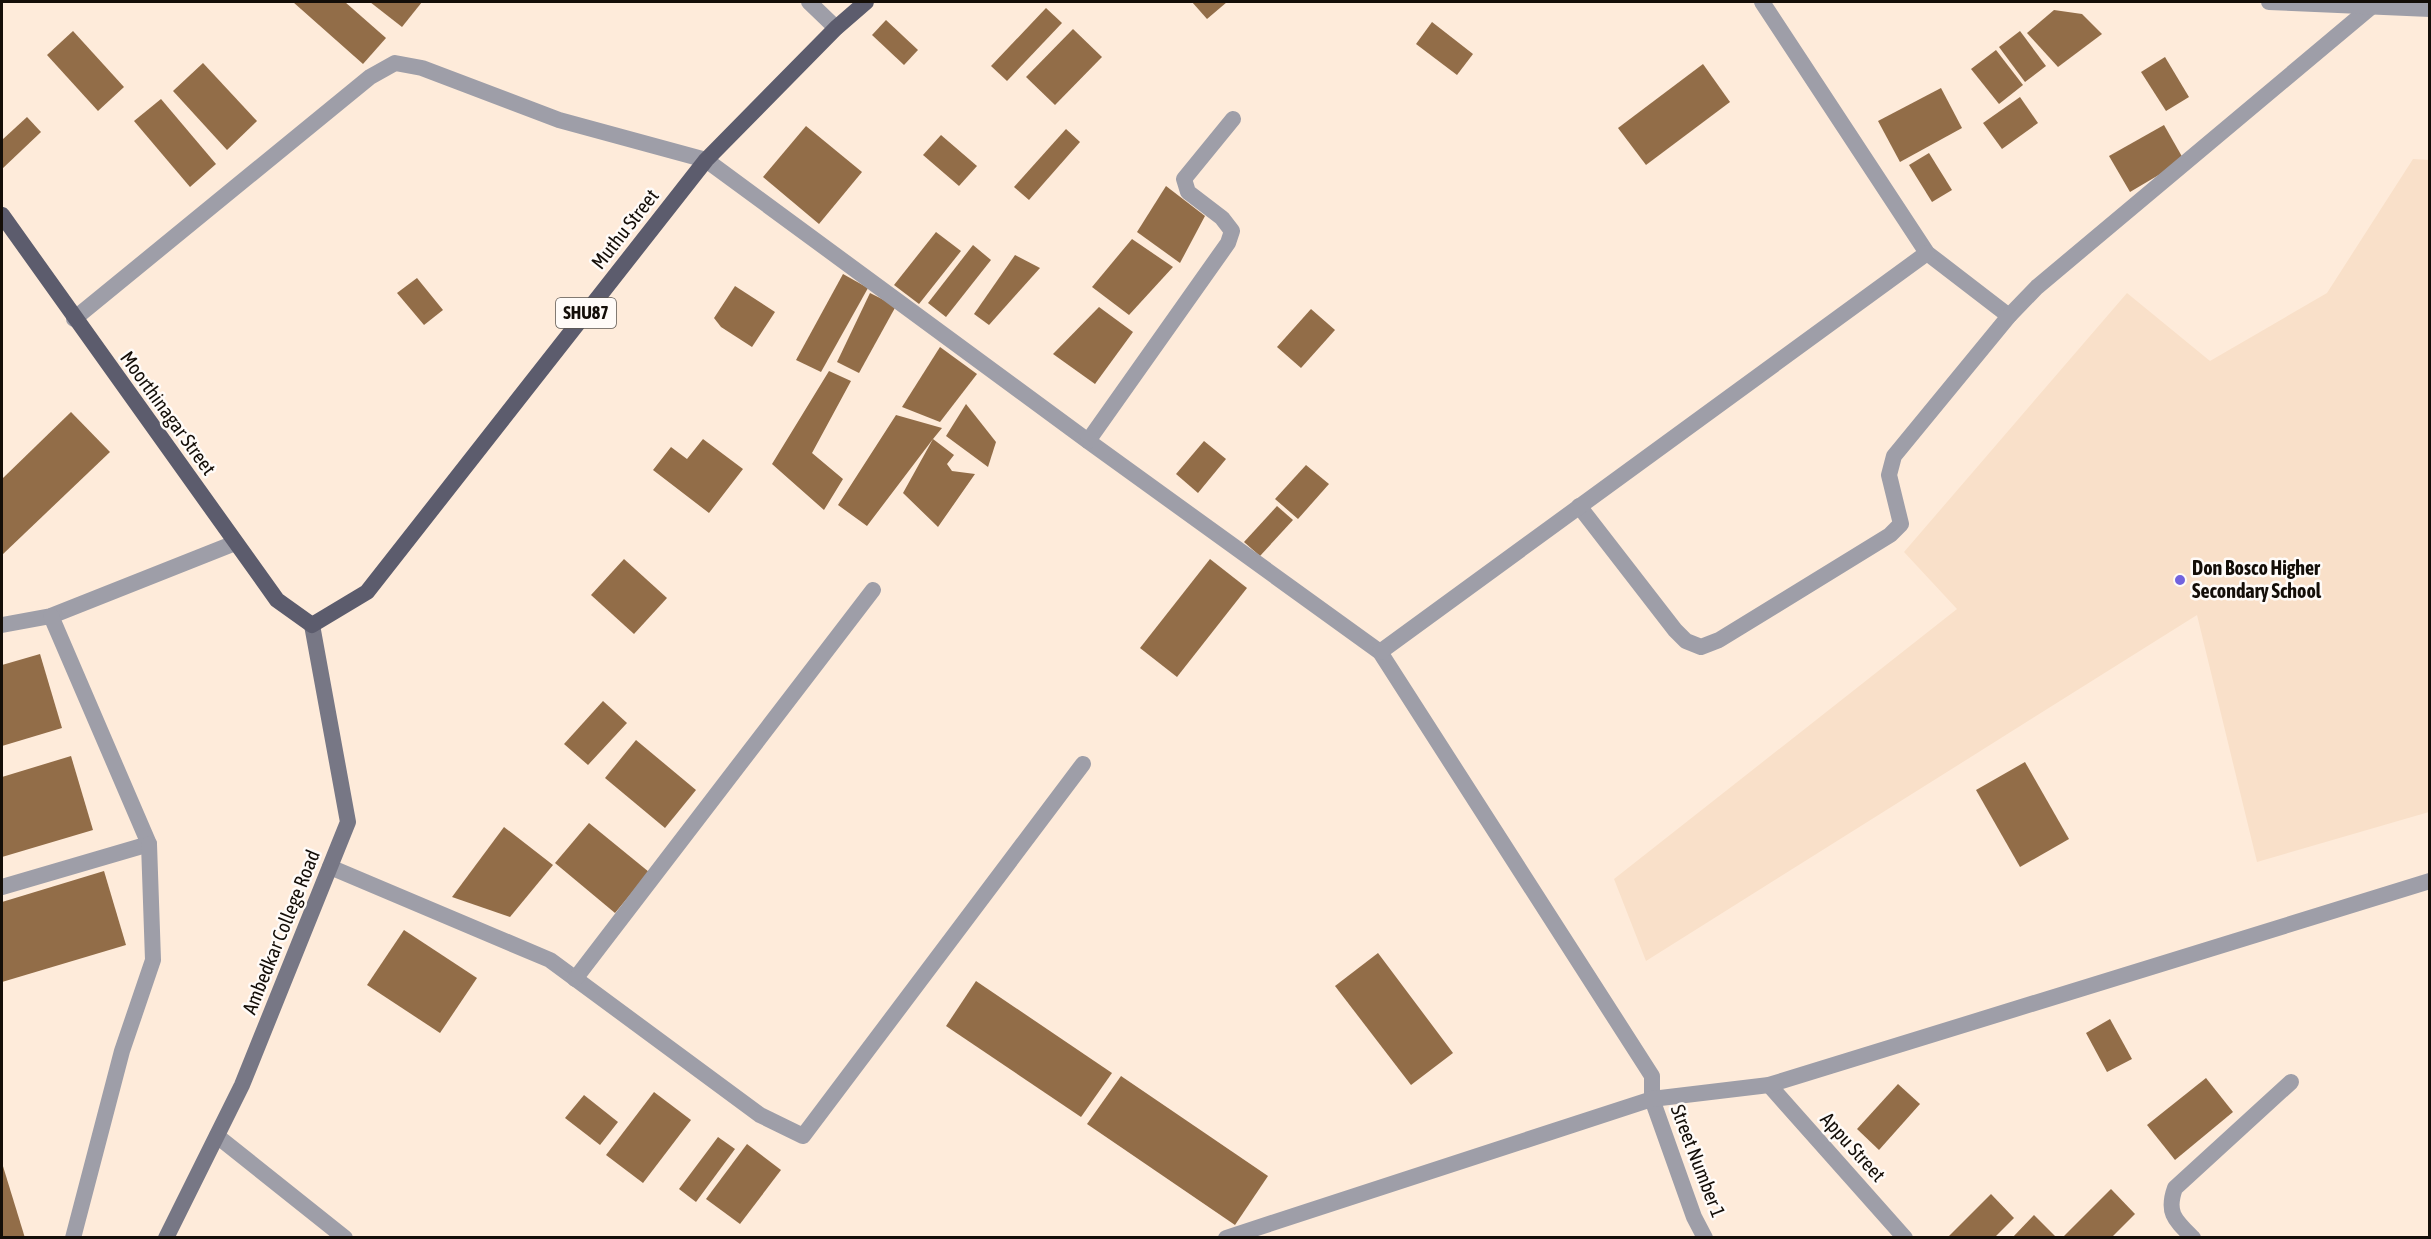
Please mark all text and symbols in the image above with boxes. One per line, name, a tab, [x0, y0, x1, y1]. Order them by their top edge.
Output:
street label: Muthu Street	[586, 184, 663, 273]
road number: SHU87	[556, 298, 616, 328]
street label: Moorthinagar Street	[116, 346, 221, 479]
place label: Don Bosco Higher Secondary School	[2192, 556, 2322, 602]
marker: Don Bosco Higher Secondary School	[2173, 573, 2187, 587]
street label: Ambedkar College Road	[237, 846, 324, 1017]
street label: Street Number 1	[1666, 1101, 1731, 1221]
street label: Appu Street	[1816, 1107, 1891, 1186]

